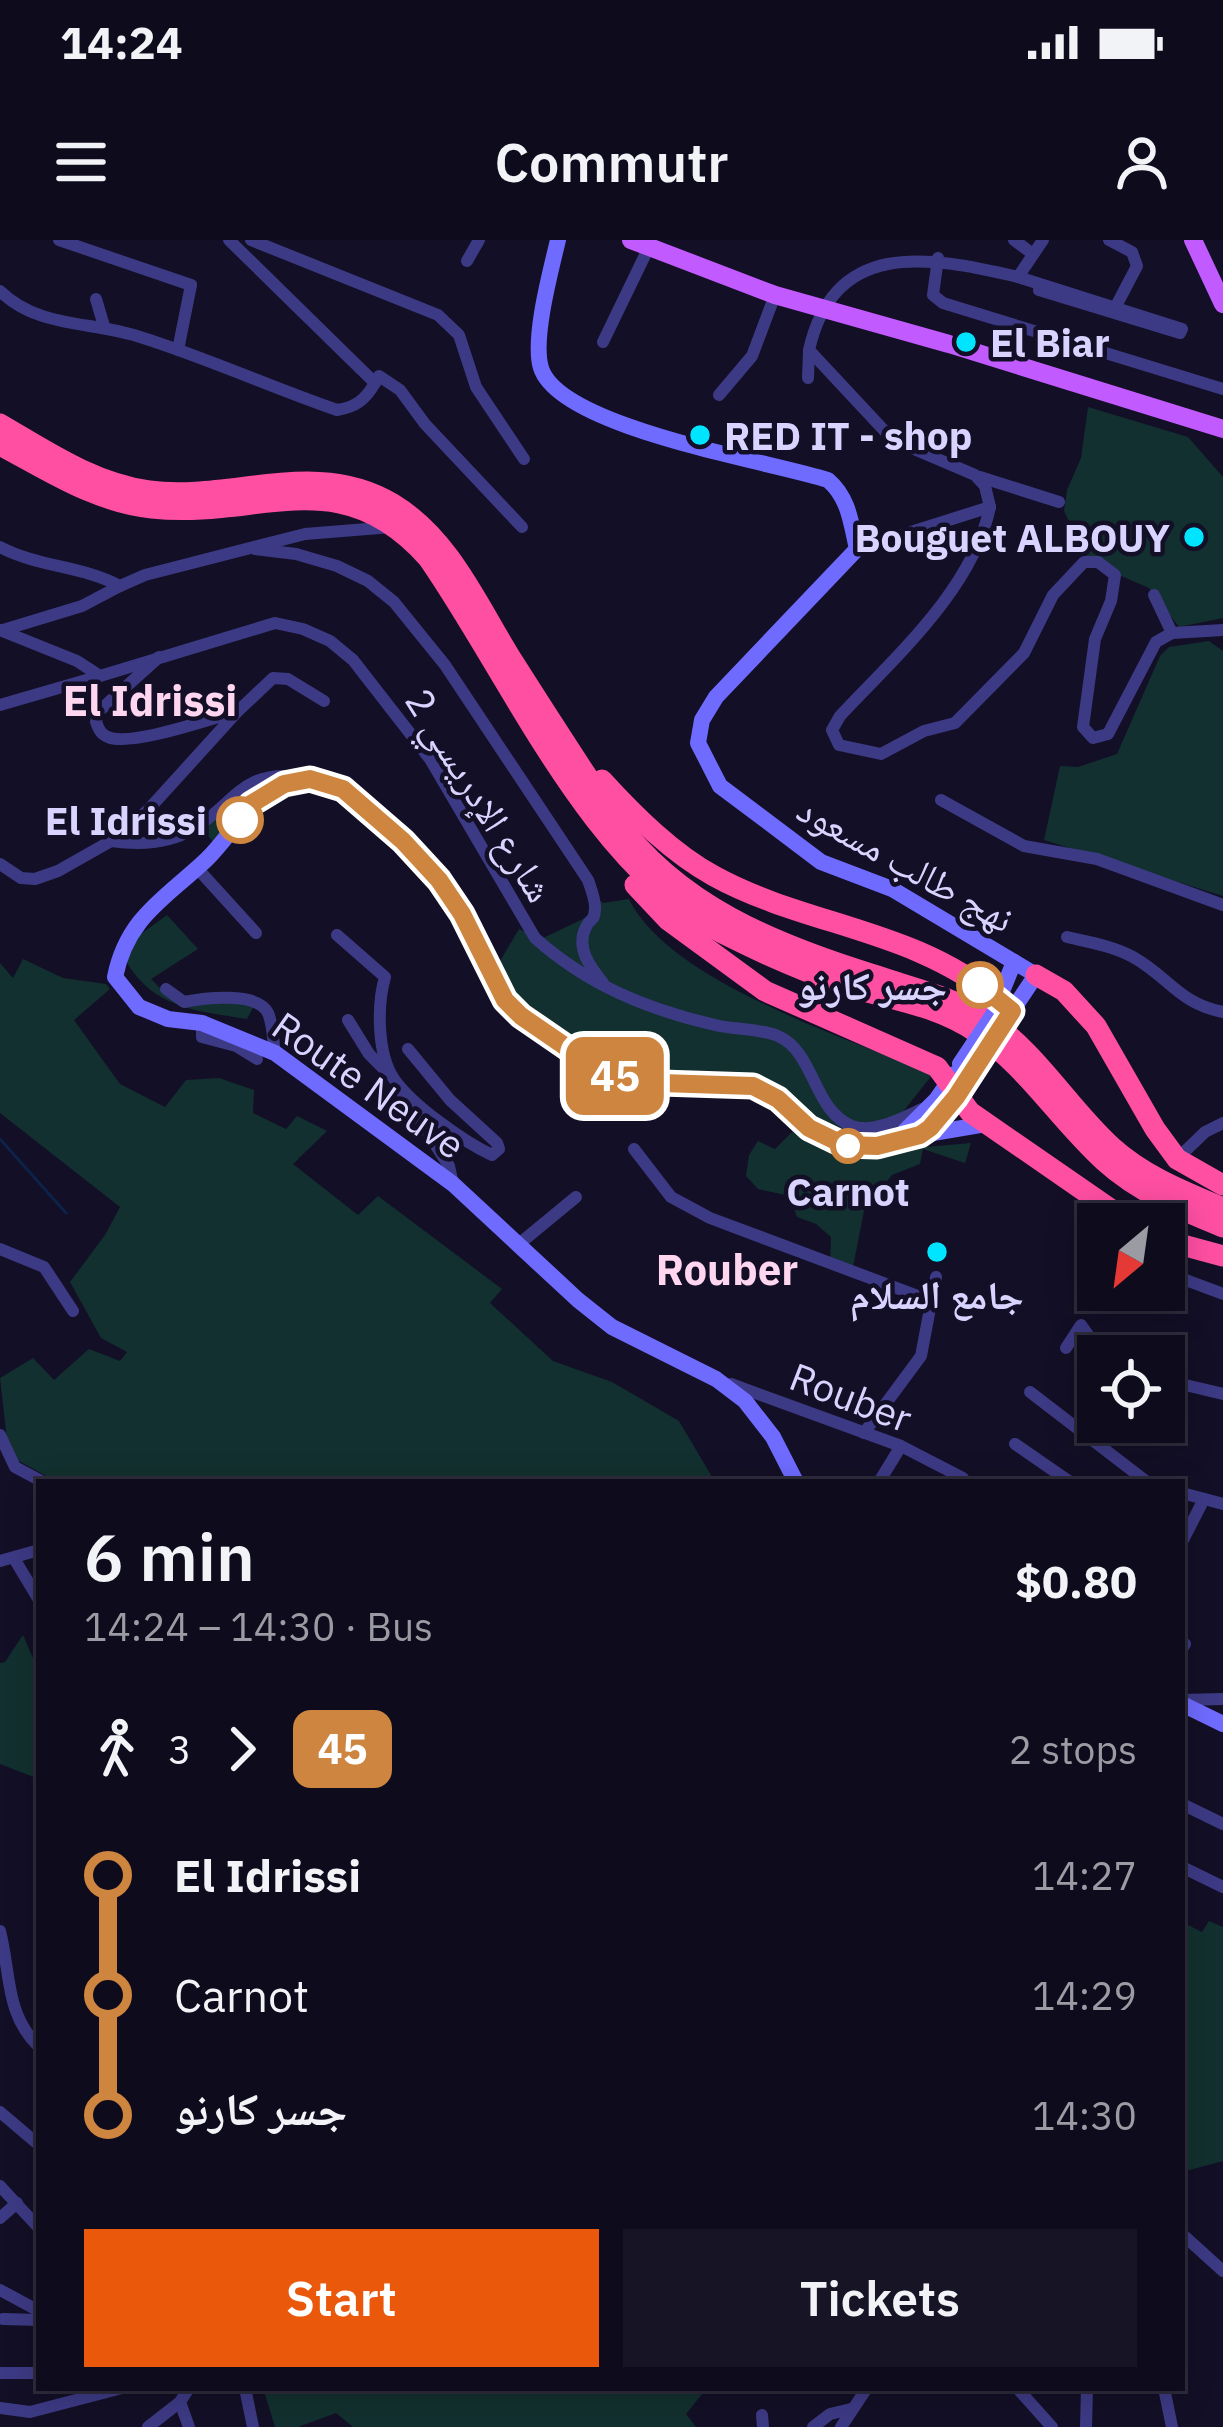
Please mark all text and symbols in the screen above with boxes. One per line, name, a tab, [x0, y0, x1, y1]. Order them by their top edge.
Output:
text: 14:24	[60, 13, 183, 71]
text: Commutr	[494, 127, 729, 197]
icon: menu	[48, 129, 114, 195]
icon: person	[1109, 129, 1175, 195]
place label: El Biar	[990, 317, 1110, 368]
marker: El Biar	[953, 329, 979, 355]
place label: RED IT - shop	[724, 410, 973, 461]
marker: RED IT - shop	[687, 422, 713, 448]
place label: Bouguet ALBOUY	[854, 512, 1170, 563]
marker: Bouguet ALBOUY	[1181, 524, 1207, 550]
district label: El Idrissi	[63, 673, 237, 728]
street label: شارع الإدريسي 2	[388, 679, 566, 915]
street label: نهج طالب مسعود	[788, 783, 1023, 944]
place label: El Idrissi	[45, 795, 207, 846]
marker: El Idrissi	[218, 798, 262, 842]
place label: جسر كارنو	[797, 960, 947, 1011]
marker: جسر كارنو	[958, 963, 1002, 1007]
street label: Route Neuve	[263, 1000, 475, 1170]
line badge: 45	[561, 1037, 669, 1115]
text: 45	[590, 1048, 640, 1103]
marker: Carnot	[832, 1130, 864, 1162]
place label: Carnot	[786, 1166, 910, 1217]
north arrow	[1077, 1203, 1185, 1311]
map controls	[1077, 1203, 1185, 1443]
marker: جامع السلام	[924, 1239, 950, 1265]
district label: Rouber	[656, 1242, 798, 1297]
place label: جامع السلام	[850, 1269, 1024, 1322]
button: locate	[1077, 1335, 1185, 1443]
street label: Rouber	[783, 1350, 919, 1444]
text: 6 min	[84, 1513, 255, 1599]
text: $0.80	[1015, 1552, 1137, 1610]
text: 14:24 – 14:30 · Bus	[84, 1601, 433, 1652]
icon: walk	[84, 1716, 150, 1782]
icon: forward	[209, 1716, 275, 1782]
text: 45	[317, 1721, 368, 1776]
text: 3	[168, 1724, 191, 1775]
text: 2 stops	[1009, 1724, 1137, 1775]
text: El Idrissi	[174, 1846, 361, 1904]
text: 14:27	[1032, 1850, 1137, 1901]
text: Carnot	[174, 1966, 309, 2024]
text: 14:29	[1032, 1970, 1137, 2021]
text: جسر كارنو	[174, 2079, 347, 2137]
text: 14:30	[1032, 2090, 1137, 2141]
button: Start	[84, 2229, 599, 2367]
button: Tickets	[623, 2229, 1137, 2367]

